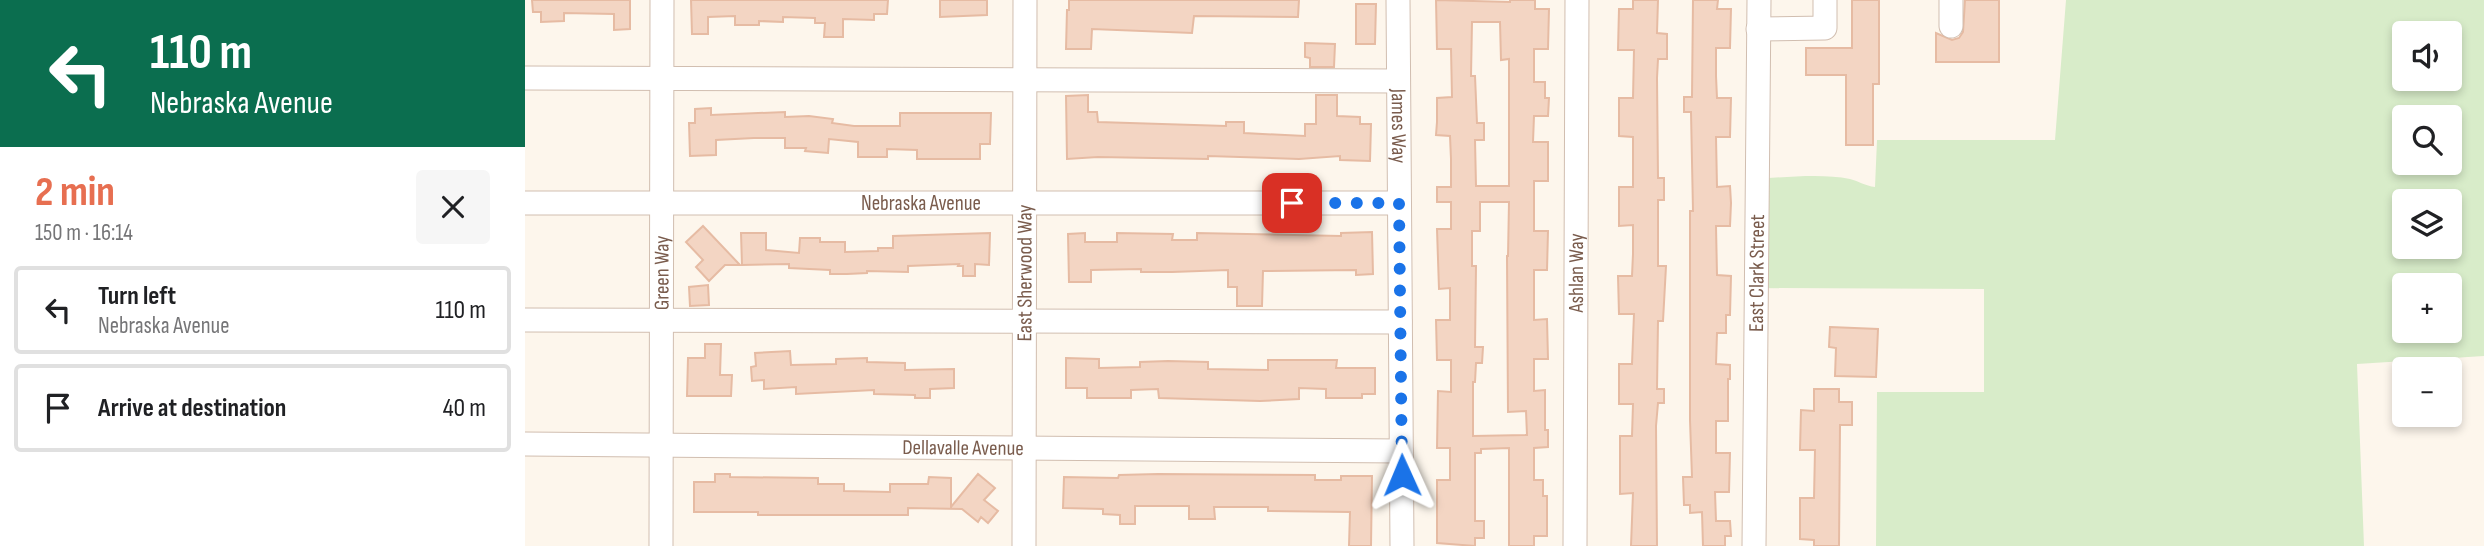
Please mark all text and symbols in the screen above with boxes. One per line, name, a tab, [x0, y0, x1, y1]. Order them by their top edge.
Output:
map controls	[2392, 21, 2462, 427]
button: sound	[2392, 21, 2462, 91]
text: 110 m	[150, 24, 252, 83]
icon: left	[35, 28, 126, 119]
text: Nebraska Avenue	[150, 84, 333, 123]
street label: James Way	[1386, 88, 1412, 163]
button: search	[2392, 105, 2462, 175]
text: 2 min	[35, 167, 115, 218]
button: close	[416, 170, 490, 244]
pin	[1262, 173, 1322, 233]
icon: arrive	[1273, 184, 1311, 222]
button: layers	[2392, 189, 2462, 259]
street label: Nebraska Avenue	[861, 191, 981, 216]
street label: East Sherwood Way	[1012, 205, 1037, 341]
street label: East Clark Street	[1743, 214, 1770, 332]
text: 150 m · 16:14	[35, 219, 133, 247]
street label: Ashlan Way	[1563, 233, 1589, 314]
street label: Green Way	[649, 236, 674, 310]
button: +	[2392, 273, 2462, 343]
text: Turn left	[98, 281, 176, 312]
icon: left	[39, 291, 77, 329]
text: 110 m	[435, 295, 486, 326]
text: Nebraska Avenue	[98, 312, 229, 340]
button: −	[2392, 357, 2462, 427]
icon: arrive	[39, 389, 77, 427]
text: Arrive at destination	[98, 393, 286, 424]
text: 40 m	[443, 393, 486, 424]
street label: Dellavalle Avenue	[902, 435, 1024, 460]
position arrow	[1365, 438, 1439, 512]

